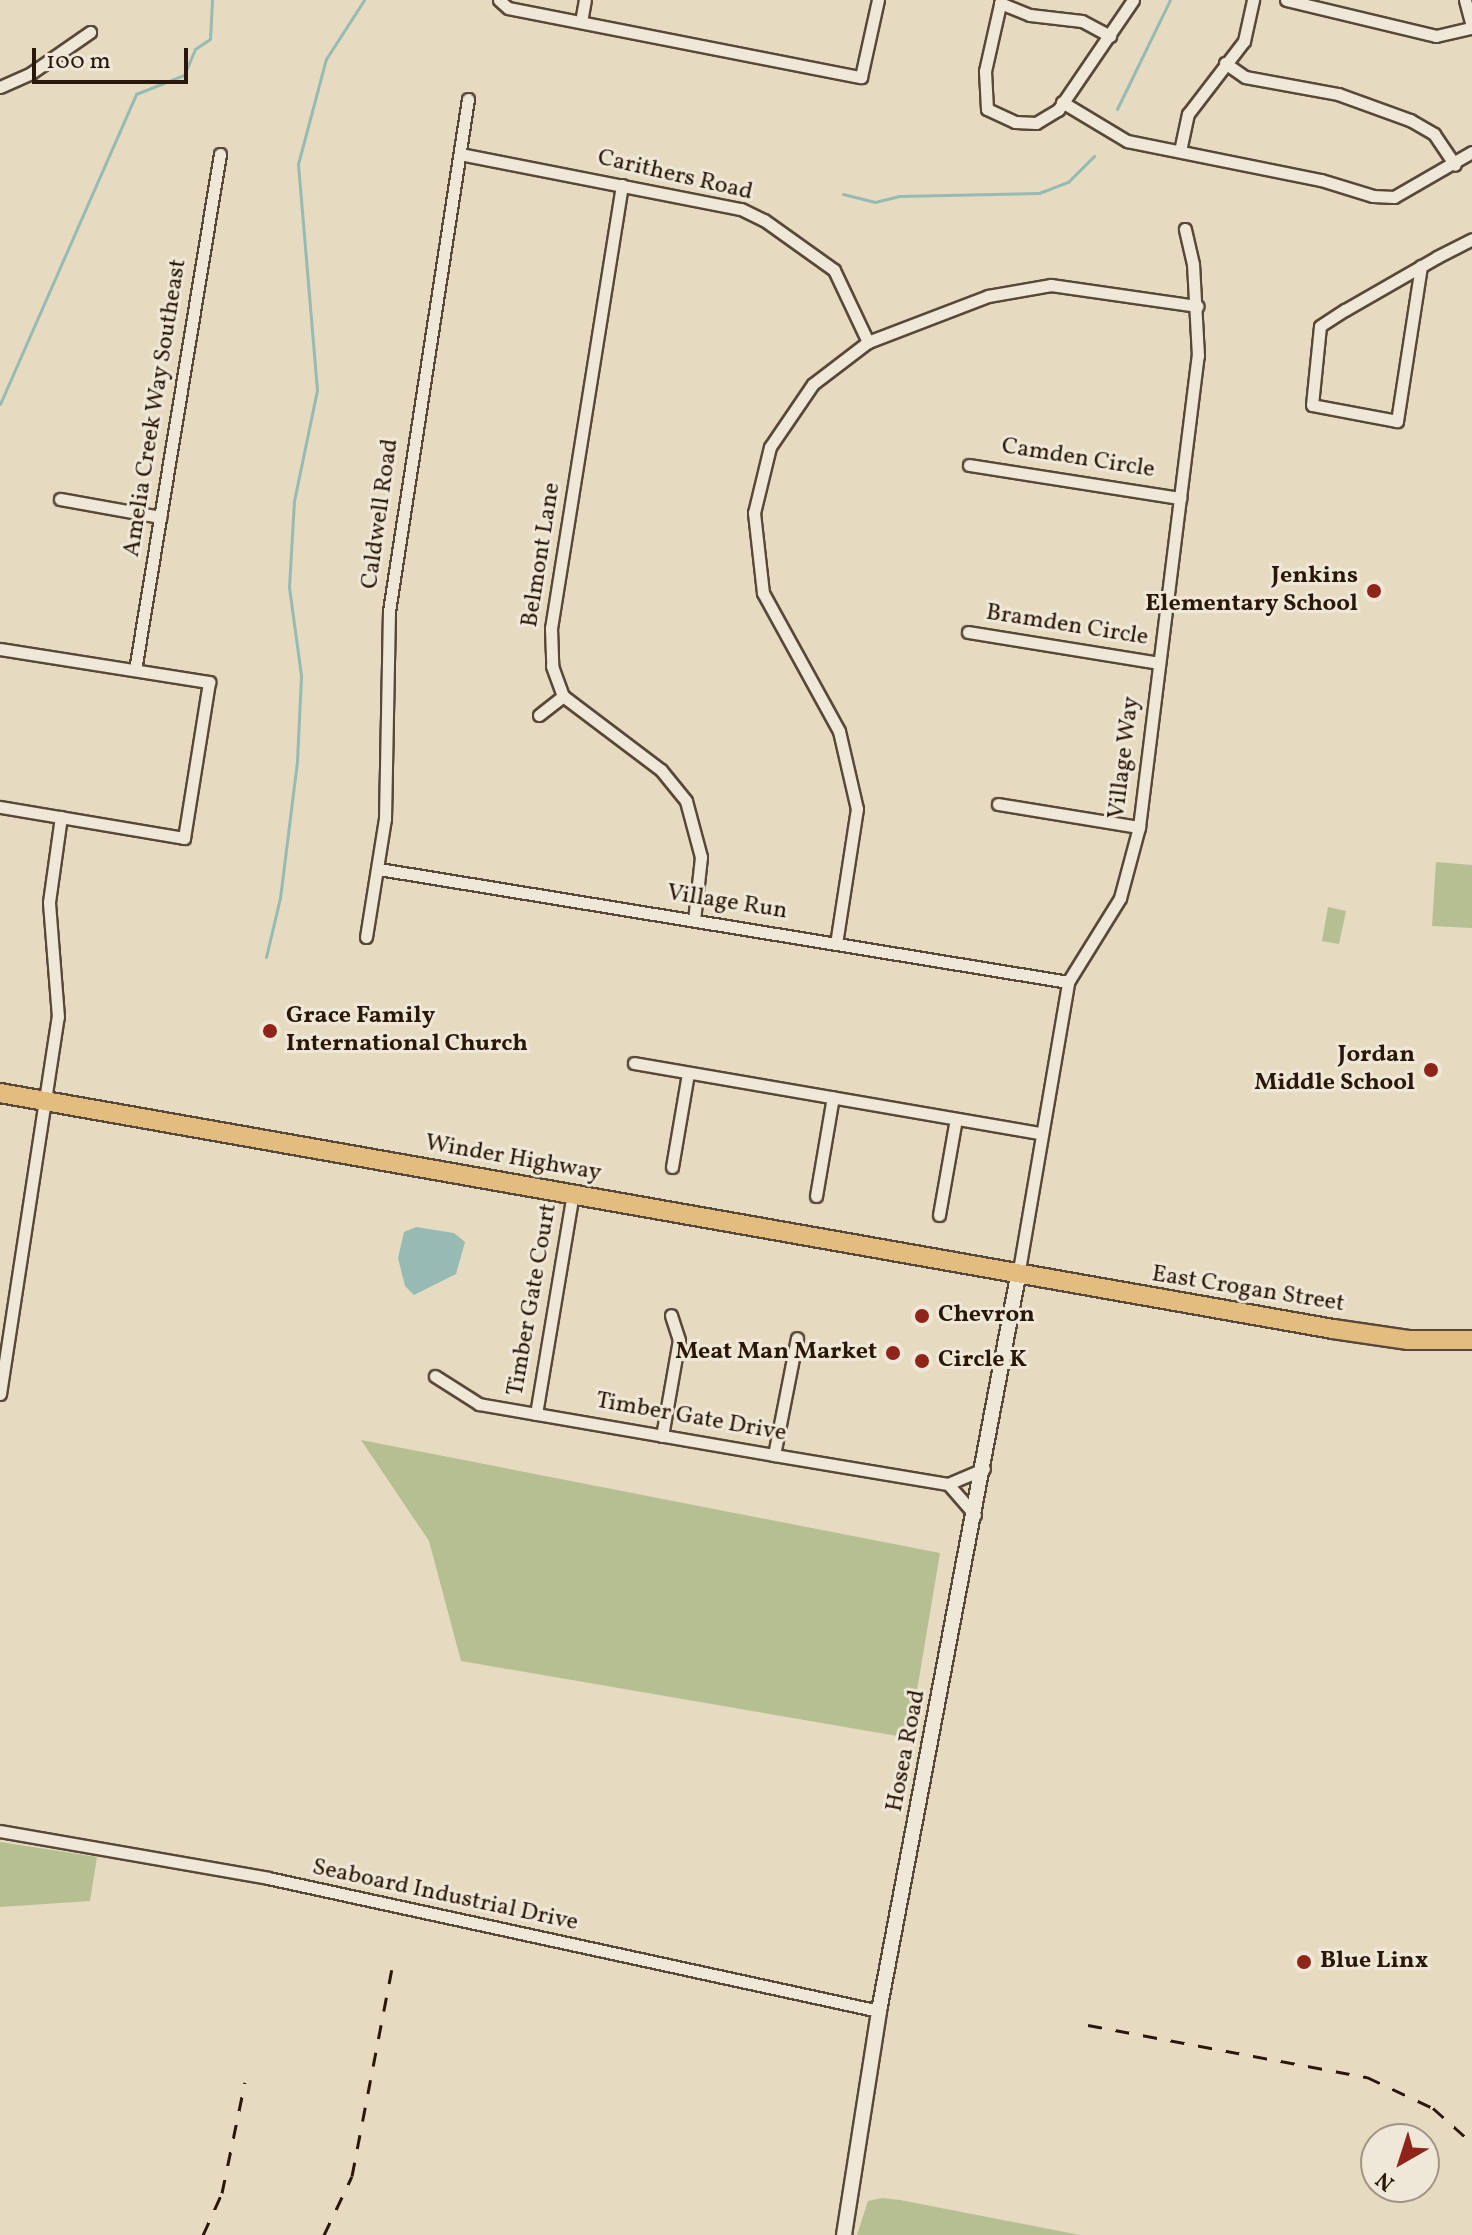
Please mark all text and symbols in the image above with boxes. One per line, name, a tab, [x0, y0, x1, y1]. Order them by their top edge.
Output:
scale bar	[36, 32, 192, 82]
text: 100 m	[46, 45, 111, 79]
street label: Carithers Road	[595, 144, 755, 208]
street label: Amelia Creek Way Southeast	[118, 256, 194, 560]
street label: Camden Circle	[999, 433, 1157, 485]
street label: Caldwell Road	[356, 437, 406, 591]
street label: Belmont Lane	[516, 481, 568, 629]
place label: Jenkins Elementary School	[1145, 563, 1358, 619]
marker: Jenkins Elementary School	[1365, 582, 1383, 600]
street label: Bramden Circle	[984, 599, 1150, 653]
street label: Village Way	[1103, 695, 1147, 821]
street label: Village Run	[665, 879, 789, 927]
place label: Grace Family International Church	[286, 1003, 528, 1059]
marker: Grace Family International Church	[261, 1022, 279, 1040]
place label: Jordan Middle School	[1254, 1042, 1415, 1098]
marker: Jordan Middle School	[1422, 1061, 1440, 1079]
street label: Winder Highway	[423, 1129, 603, 1189]
street label: Timber Gate Court	[502, 1202, 564, 1398]
street label: East Crogan Street	[1150, 1261, 1346, 1319]
place label: Chevron	[938, 1302, 1035, 1330]
marker: Chevron	[913, 1307, 931, 1325]
place label: Meat Man Market	[675, 1339, 877, 1367]
marker: Meat Man Market	[884, 1344, 902, 1362]
place label: Circle K	[938, 1347, 1027, 1375]
marker: Circle K	[913, 1352, 931, 1370]
street label: Timber Gate Drive	[594, 1387, 788, 1449]
street label: Hosea Road	[881, 1688, 933, 1814]
street label: Seaboard Industrial Drive	[309, 1854, 581, 1938]
place label: Blue Linx	[1320, 1948, 1428, 1976]
marker: Blue Linx	[1295, 1953, 1313, 1971]
north arrow	[1360, 2123, 1440, 2203]
text: N	[1370, 2163, 1402, 2198]

